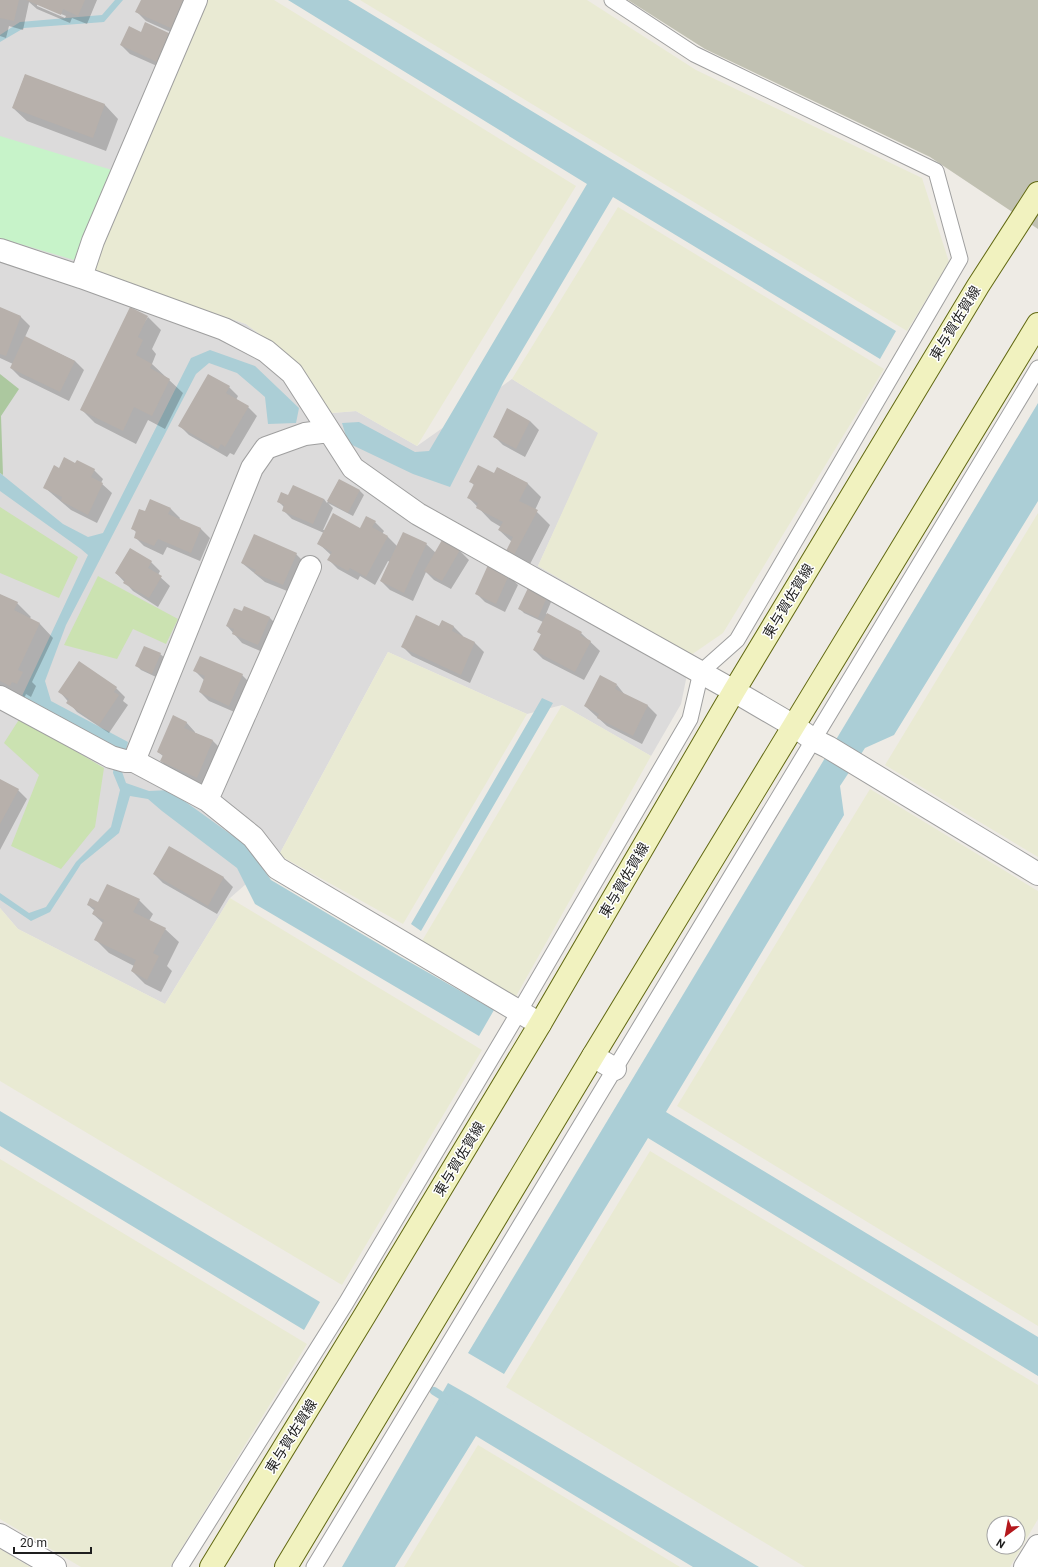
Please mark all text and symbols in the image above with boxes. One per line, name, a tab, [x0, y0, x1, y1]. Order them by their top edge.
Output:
street label: 東与賀佐賀線	[927, 283, 983, 363]
street label: 東与賀佐賀線	[760, 561, 816, 641]
street label: 東与賀佐賀線	[596, 840, 652, 920]
street label: 東与賀佐賀線	[431, 1119, 487, 1199]
street label: 東与賀佐賀線	[262, 1396, 320, 1476]
north arrow	[986, 1515, 1026, 1555]
scale bar	[14, 1529, 91, 1555]
text: N	[994, 1535, 1008, 1551]
text: 20 m	[20, 1536, 47, 1550]

